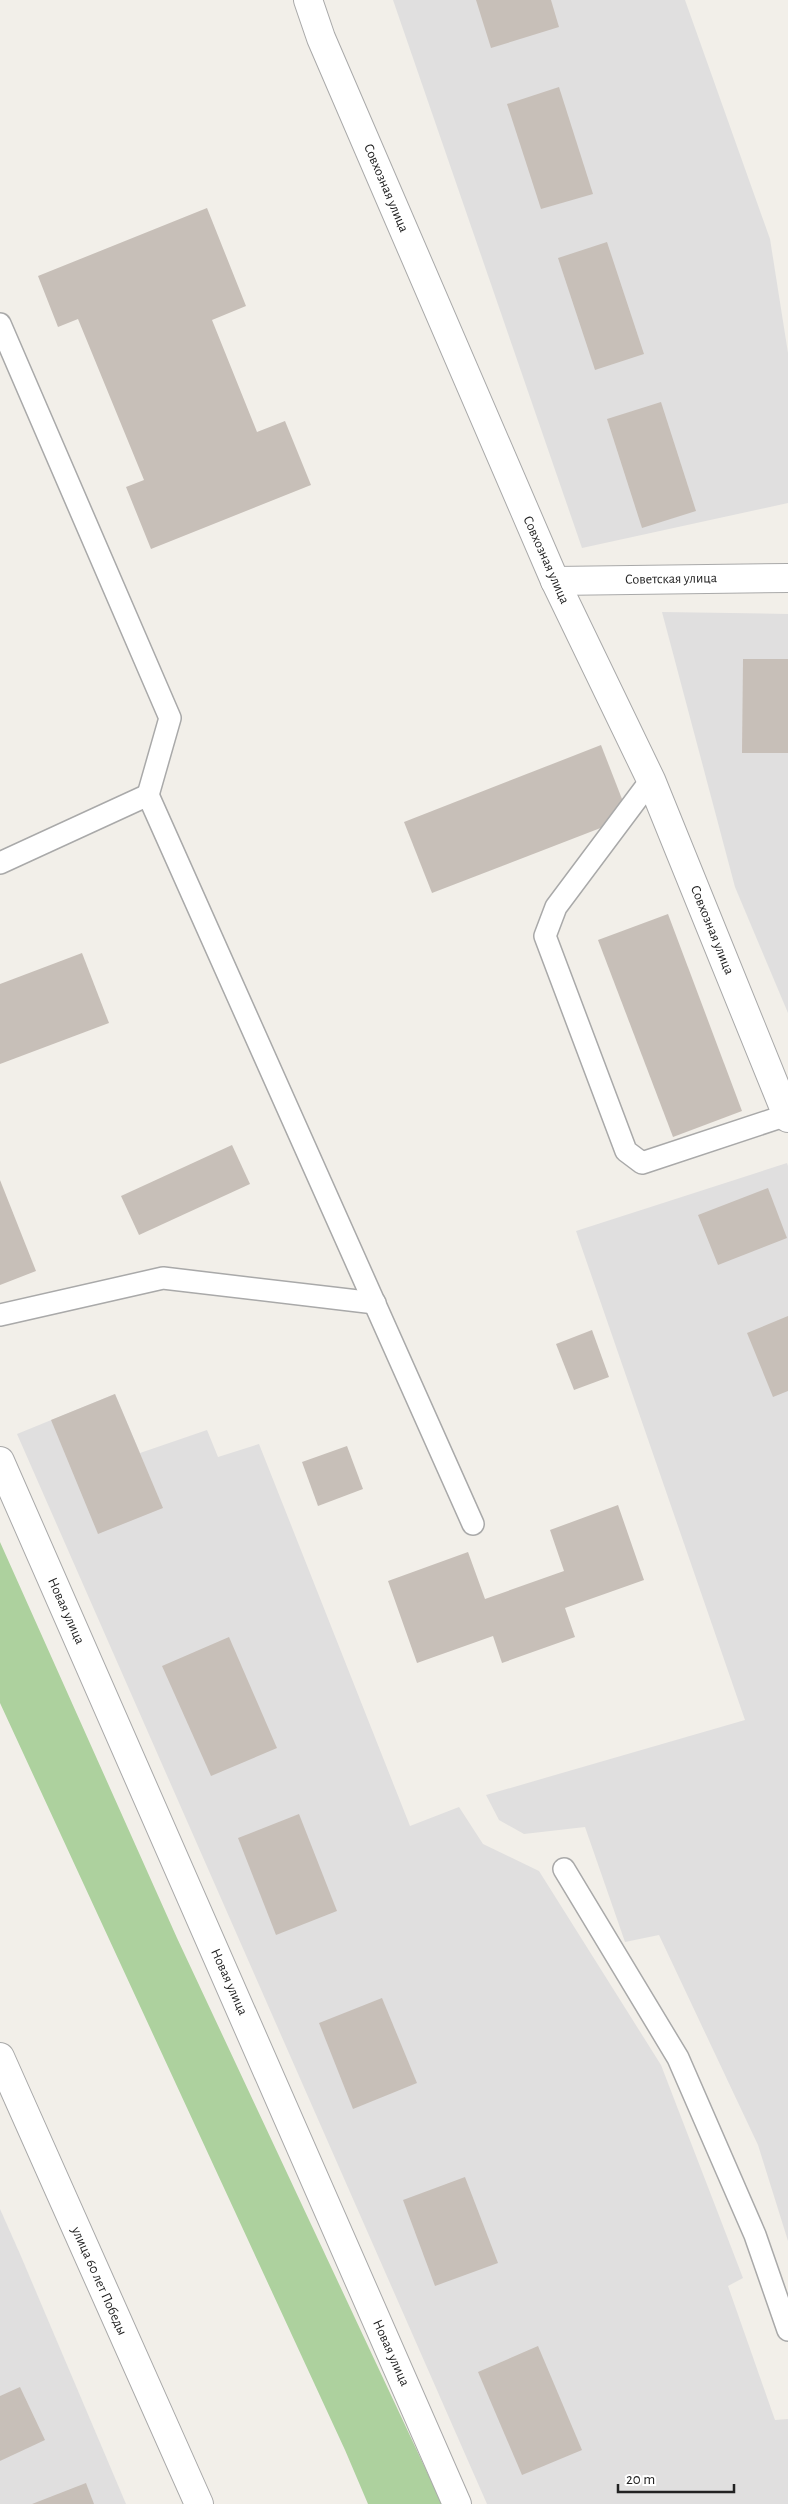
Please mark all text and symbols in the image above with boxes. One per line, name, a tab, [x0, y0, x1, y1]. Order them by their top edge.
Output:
street label: Совхозная улица	[361, 142, 411, 235]
street label: Совхозная улица	[520, 514, 572, 607]
street label: Советская улица	[625, 571, 718, 587]
street label: Совхозная улица	[688, 883, 736, 977]
street label: Новая улица	[45, 1576, 87, 1647]
street label: Новая улица	[208, 1947, 250, 2018]
street label: улица 60 лет Победы	[68, 2224, 129, 2337]
street label: Новая улица	[370, 2318, 412, 2389]
scale bar	[618, 2462, 734, 2494]
text: 20 m	[626, 2472, 655, 2487]

